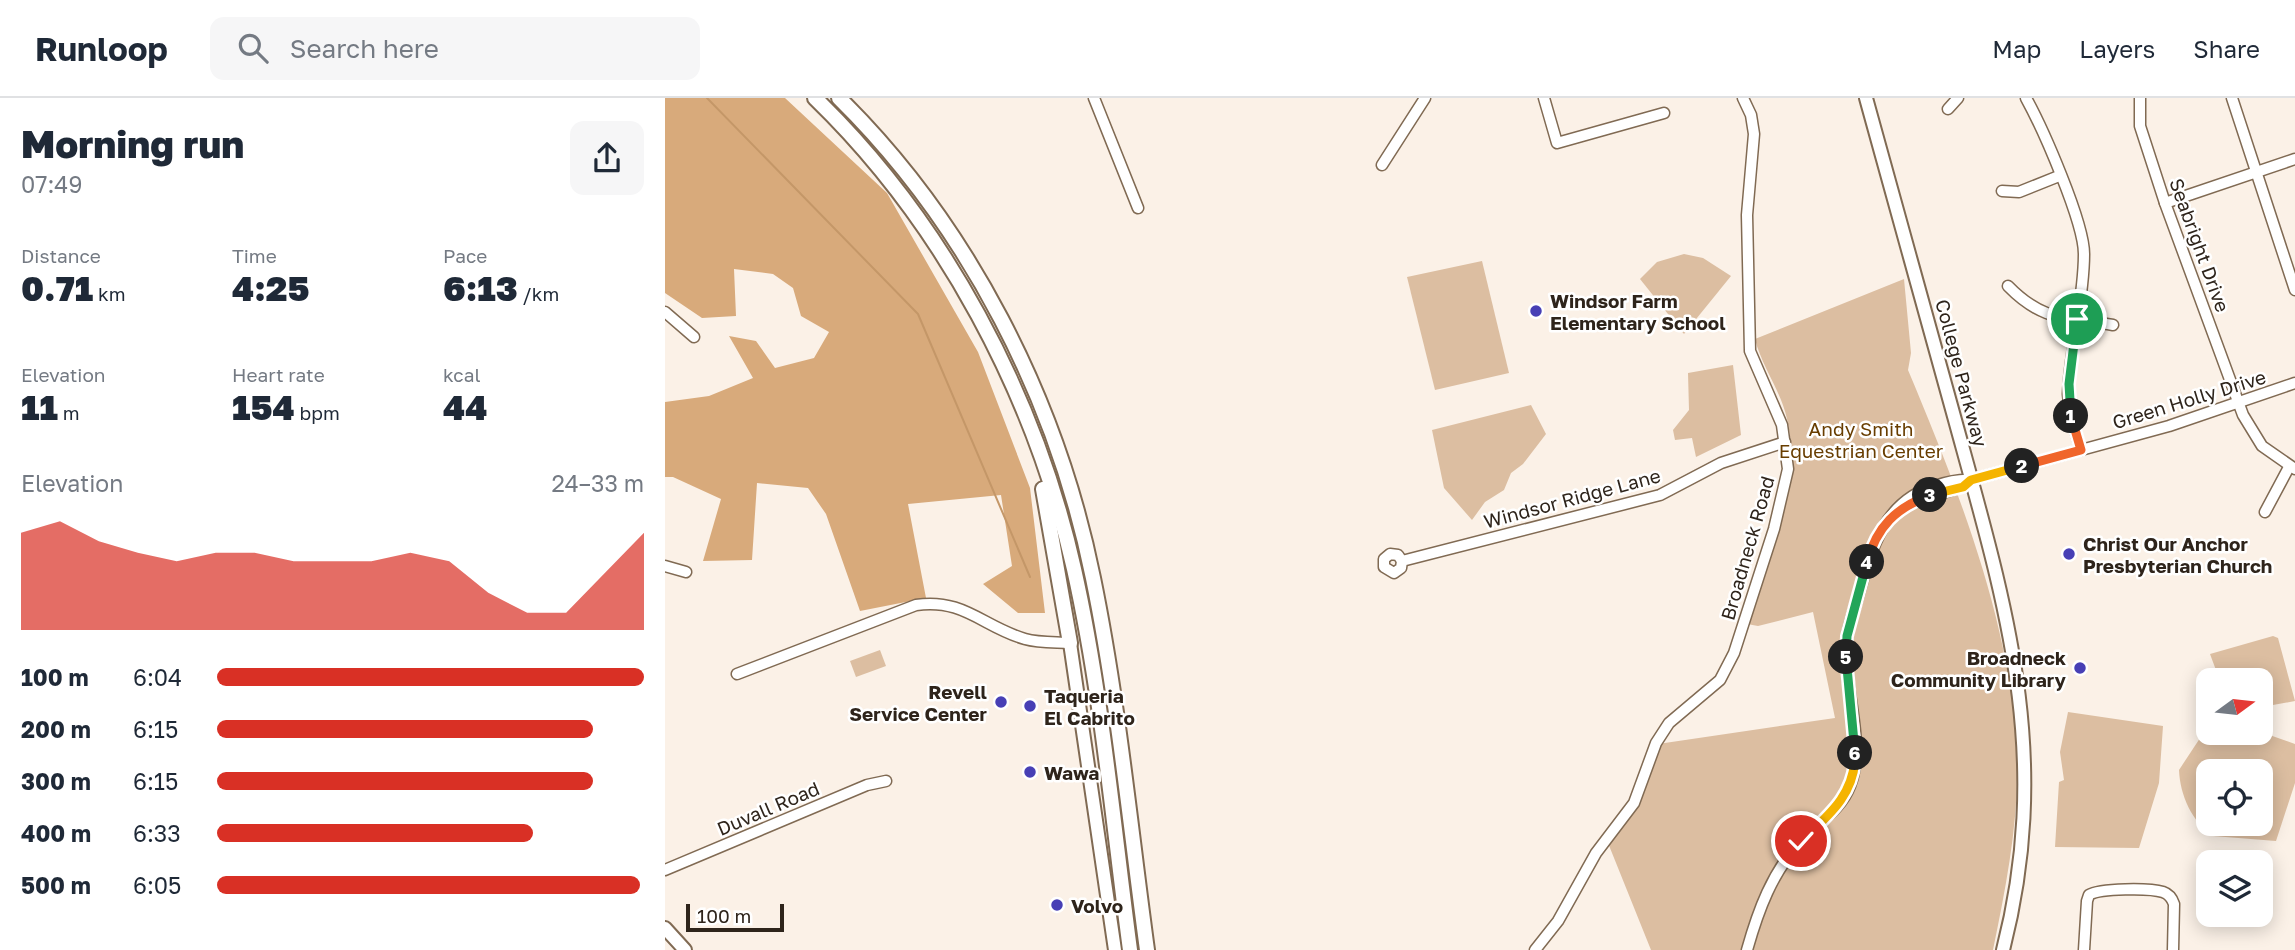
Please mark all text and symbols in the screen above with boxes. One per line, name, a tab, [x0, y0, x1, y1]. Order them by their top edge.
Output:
search box	[210, 17, 700, 80]
text: Runloop	[35, 29, 168, 68]
icon: search	[234, 29, 272, 67]
text: Search here	[290, 33, 439, 64]
text: Map	[1992, 34, 2041, 63]
text: Layers	[2079, 34, 2155, 63]
text: Share	[2193, 34, 2260, 63]
text: Morning run	[21, 121, 244, 166]
button: share	[570, 121, 644, 195]
text: 07:49	[21, 170, 82, 198]
street label: Seabright Drive	[2165, 175, 2235, 315]
text: Distance	[21, 244, 101, 267]
text: Time	[232, 244, 277, 267]
text: Pace	[443, 244, 487, 267]
text: 0.71	[21, 267, 93, 309]
text: 4:25	[232, 267, 310, 309]
text: 6:13	[443, 267, 518, 309]
text: km	[93, 282, 126, 305]
text: /km	[518, 282, 559, 305]
place label: Windsor Farm Elementary School	[1550, 289, 1726, 334]
pin	[2047, 289, 2107, 349]
street label: College Parkway	[1931, 297, 1993, 450]
icon: arrive	[2058, 300, 2096, 338]
marker: Windsor Farm Elementary School	[1528, 303, 1544, 319]
text: Elevation	[21, 363, 106, 386]
text: Heart rate	[232, 363, 325, 386]
text: kcal	[443, 363, 481, 386]
street label: Green Holly Drive	[2110, 365, 2268, 433]
text: 11	[21, 386, 58, 428]
text: 154	[232, 386, 295, 428]
text: 44	[443, 386, 487, 428]
pin: 1	[2053, 398, 2089, 434]
text: m	[58, 401, 80, 424]
text: bpm	[295, 401, 340, 424]
text: 1	[2066, 404, 2075, 427]
park label: Andy Smith Equestrian Center	[1779, 417, 1944, 462]
pin: 2	[2005, 448, 2039, 484]
text: 2	[2016, 454, 2027, 477]
street label: Windsor Ridge Lane	[1481, 463, 1663, 533]
text: Elevation	[21, 469, 123, 497]
text: 24–33 m	[551, 469, 644, 497]
street label: Broadneck Road	[1715, 473, 1779, 623]
pin: 3	[1913, 478, 1947, 512]
text: 3	[1924, 483, 1935, 506]
place label: Christ Our Anchor Presbyterian Church	[2083, 532, 2272, 577]
pin: 4	[1849, 545, 1885, 580]
marker: Christ Our Anchor Presbyterian Church	[2061, 546, 2077, 562]
text: 4	[1861, 550, 1872, 573]
pin: 5	[1829, 640, 1863, 674]
text: 5	[1840, 645, 1851, 668]
place label: Broadneck Community Library	[1891, 646, 2067, 691]
marker: Broadneck Community Library	[2072, 660, 2088, 676]
text: 100 m	[21, 663, 89, 691]
text: 6:04	[133, 663, 182, 691]
north arrow	[2196, 668, 2273, 746]
map controls	[2196, 668, 2273, 927]
place label: Revell Service Center	[849, 680, 988, 725]
place label: Taqueria El Cabrito	[1044, 684, 1135, 729]
marker: Revell Service Center	[993, 694, 1009, 710]
marker: Taqueria El Cabrito	[1022, 698, 1038, 714]
text: 200 m	[21, 715, 91, 743]
text: 6:15	[133, 715, 178, 743]
pin: 6	[1837, 736, 1873, 770]
text: 6	[1848, 741, 1861, 764]
button: locate	[2196, 759, 2273, 836]
place label: Wawa	[1044, 761, 1099, 784]
marker: Wawa	[1022, 764, 1038, 780]
text: 300 m	[21, 767, 91, 795]
text: 6:15	[133, 767, 178, 795]
street label: Duvall Road	[713, 776, 823, 840]
pin	[1771, 811, 1831, 871]
text: 400 m	[21, 819, 91, 847]
text: 6:33	[133, 819, 181, 847]
icon: check	[1782, 822, 1820, 860]
button: layers	[2196, 850, 2273, 927]
text: 500 m	[21, 871, 91, 899]
text: 6:05	[133, 871, 181, 899]
place label: Volvo	[1071, 894, 1123, 917]
marker: Volvo	[1049, 897, 1065, 913]
scale bar	[686, 901, 784, 933]
text: 100 m	[697, 904, 751, 927]

